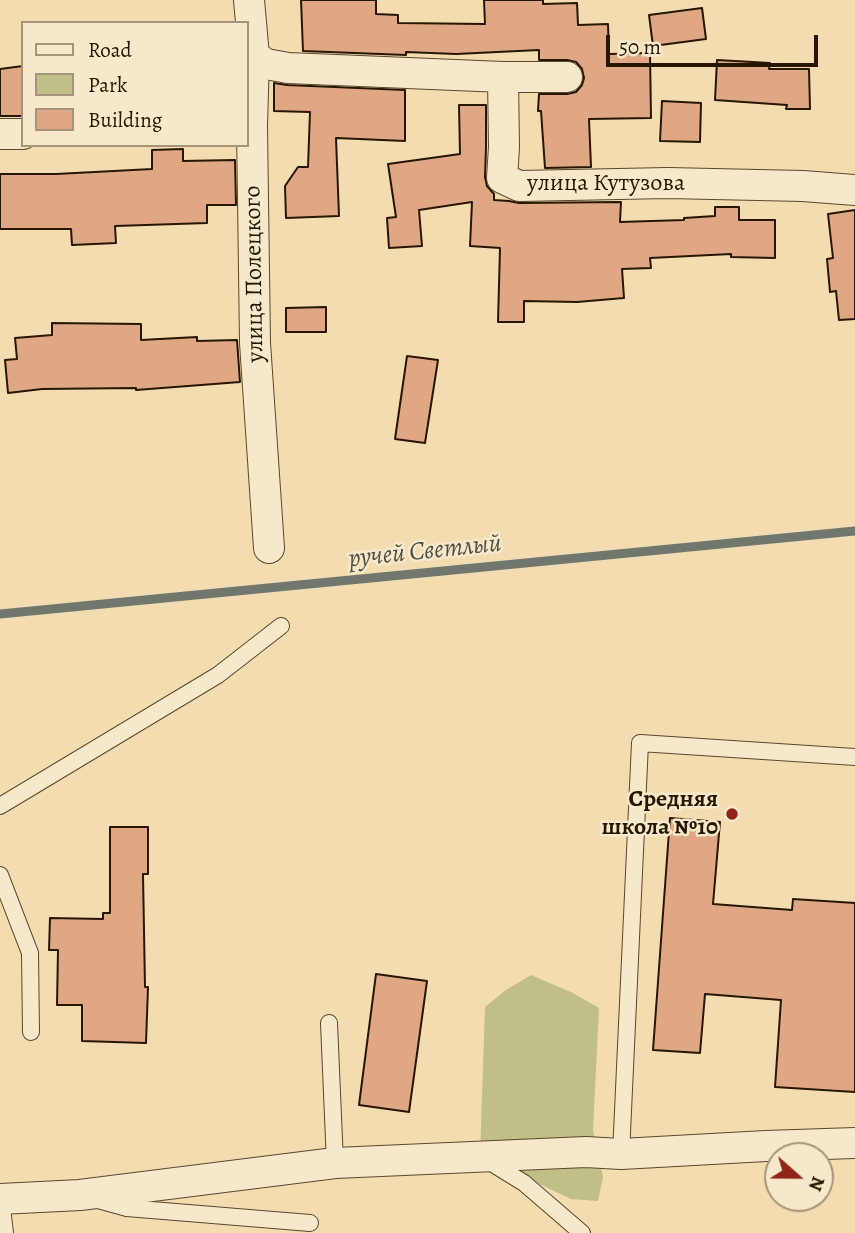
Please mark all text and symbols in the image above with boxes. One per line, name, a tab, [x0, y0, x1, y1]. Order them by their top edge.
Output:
legend	[21, 21, 248, 147]
scale bar	[610, 21, 822, 65]
text: 50 m	[619, 33, 661, 61]
text: Road	[88, 36, 132, 64]
text: Park	[88, 71, 127, 99]
text: Building	[88, 106, 162, 134]
street label: улица Кутузова	[527, 170, 685, 198]
street label: улица Полецкого	[239, 185, 271, 363]
water label: ручей Светлый	[347, 528, 503, 576]
place label: Средняя школа №10	[601, 786, 718, 842]
marker: Средняя школа №10	[724, 806, 740, 822]
north arrow	[764, 1142, 834, 1212]
text: N	[802, 1173, 831, 1195]

